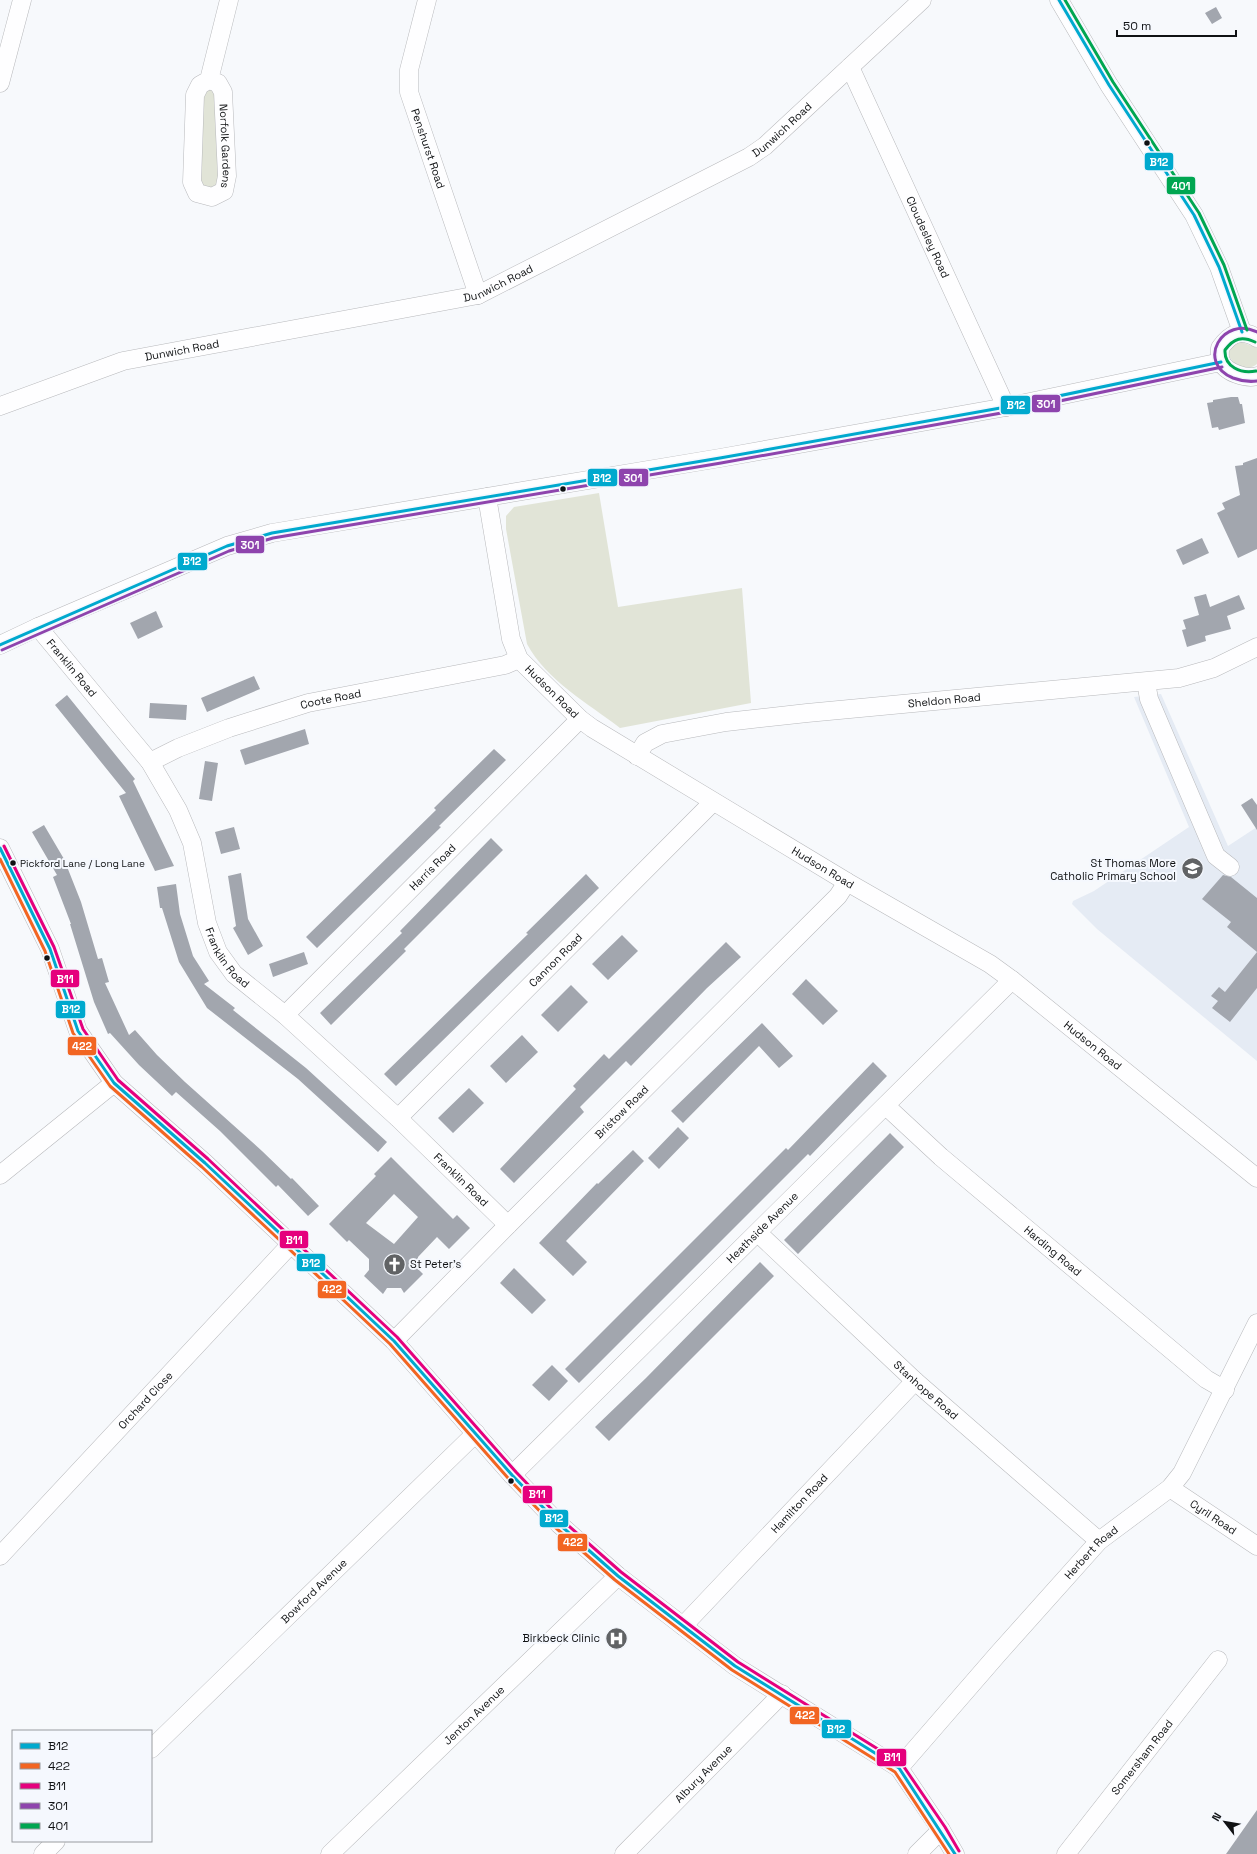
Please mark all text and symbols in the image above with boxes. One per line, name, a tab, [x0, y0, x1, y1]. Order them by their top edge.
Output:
scale bar	[1117, 12, 1236, 38]
text: 50 m	[1123, 18, 1151, 34]
street label: Dunwich Road	[749, 99, 815, 160]
street label: Norfolk Gardens	[217, 103, 234, 190]
street label: Penshurst Road	[408, 107, 448, 190]
unlabelled marker	[1142, 138, 1152, 148]
line badge: B12	[1144, 152, 1174, 171]
text: B12	[1150, 155, 1169, 169]
line badge: 401	[1166, 176, 1196, 195]
text: 401	[1171, 179, 1191, 193]
street label: Cloudesley Road	[903, 194, 953, 280]
street label: Dunwich Road	[462, 261, 535, 305]
street label: Dunwich Road	[144, 336, 220, 364]
line badge: 301	[1031, 394, 1061, 413]
line badge: B12	[1000, 395, 1031, 415]
text: 301	[1037, 397, 1055, 411]
text: B12	[1007, 398, 1026, 412]
line badge: B12	[587, 468, 618, 487]
line badge: 301	[618, 468, 649, 487]
text: B12	[593, 471, 612, 485]
text: 301	[624, 471, 642, 485]
unlabelled marker	[558, 484, 568, 494]
line badge: 301	[235, 535, 265, 554]
text: 301	[241, 538, 259, 552]
line badge: B12	[177, 552, 208, 571]
text: B12	[183, 554, 202, 568]
street label: Franklin Road	[44, 636, 100, 700]
street label: Hudson Road	[522, 662, 582, 721]
street label: Coote Road	[298, 686, 362, 712]
street label: Sheldon Road	[907, 690, 981, 710]
street label: Harris Road	[406, 841, 459, 893]
street label: Hudson Road	[789, 843, 857, 892]
place label: St Thomas More Catholic Primary School	[1050, 856, 1176, 883]
school or university icon: St Thomas More Catholic Primary School	[1179, 856, 1205, 882]
place label: Pickford Lane / Long Lane	[20, 857, 145, 870]
marker: Pickford Lane / Long Lane	[8, 858, 18, 868]
street label: Franklin Road	[202, 925, 252, 991]
street label: Cannon Road	[526, 930, 585, 990]
unlabelled marker	[42, 953, 52, 963]
line badge: B11	[50, 969, 80, 988]
text: B11	[56, 972, 74, 986]
line badge: B12	[55, 1000, 86, 1019]
text: B12	[62, 1002, 81, 1016]
street label: Hudson Road	[1061, 1018, 1125, 1073]
line badge: 422	[67, 1036, 97, 1056]
text: 422	[72, 1039, 92, 1053]
street label: Bristow Road	[592, 1082, 651, 1141]
street label: Franklin Road	[431, 1150, 492, 1209]
street label: Heathside Avenue	[723, 1189, 801, 1266]
street label: Harding Road	[1021, 1223, 1085, 1279]
line badge: B11	[279, 1230, 309, 1249]
text: B11	[285, 1233, 303, 1247]
church icon: St Peter's	[381, 1251, 407, 1277]
line badge: B12	[296, 1253, 326, 1272]
text: B12	[302, 1256, 321, 1270]
place label: St Peter's	[410, 1257, 462, 1271]
line badge: 422	[317, 1280, 347, 1299]
text: 422	[322, 1282, 342, 1296]
street label: Stanhope Road	[891, 1358, 961, 1422]
street label: Orchard Close	[115, 1368, 176, 1432]
street label: Hamilton Road	[768, 1471, 831, 1536]
unlabelled marker	[506, 1476, 516, 1486]
line badge: B11	[522, 1485, 553, 1504]
text: B11	[528, 1487, 546, 1501]
street label: Cyril Road	[1187, 1496, 1239, 1537]
line badge: B12	[539, 1509, 569, 1528]
text: B12	[545, 1511, 564, 1525]
street label: Herbert Road	[1061, 1522, 1121, 1582]
line badge: 422	[557, 1533, 588, 1552]
text: 422	[563, 1535, 583, 1549]
street label: Bowford Avenue	[278, 1555, 350, 1626]
hospital icon: Birkbeck Clinic	[603, 1625, 629, 1651]
place label: Birkbeck Clinic	[523, 1631, 600, 1645]
street label: Jenton Avenue	[440, 1683, 507, 1748]
line badge: 422	[789, 1706, 820, 1725]
text: 422	[795, 1708, 815, 1722]
street label: Somersham Road	[1108, 1717, 1176, 1798]
line badge: B12	[821, 1719, 852, 1739]
text: B12	[827, 1722, 846, 1736]
legend	[12, 1730, 152, 1842]
text: B12	[48, 1738, 68, 1754]
street label: Albury Avenue	[672, 1742, 735, 1806]
line badge: B11	[876, 1748, 907, 1767]
text: B11	[883, 1750, 901, 1764]
text: 422	[48, 1758, 70, 1774]
text: B11	[48, 1778, 66, 1794]
text: 301	[48, 1798, 68, 1814]
north arrow	[1205, 1802, 1245, 1842]
text: N	[1209, 1810, 1224, 1824]
text: 401	[48, 1818, 68, 1834]

